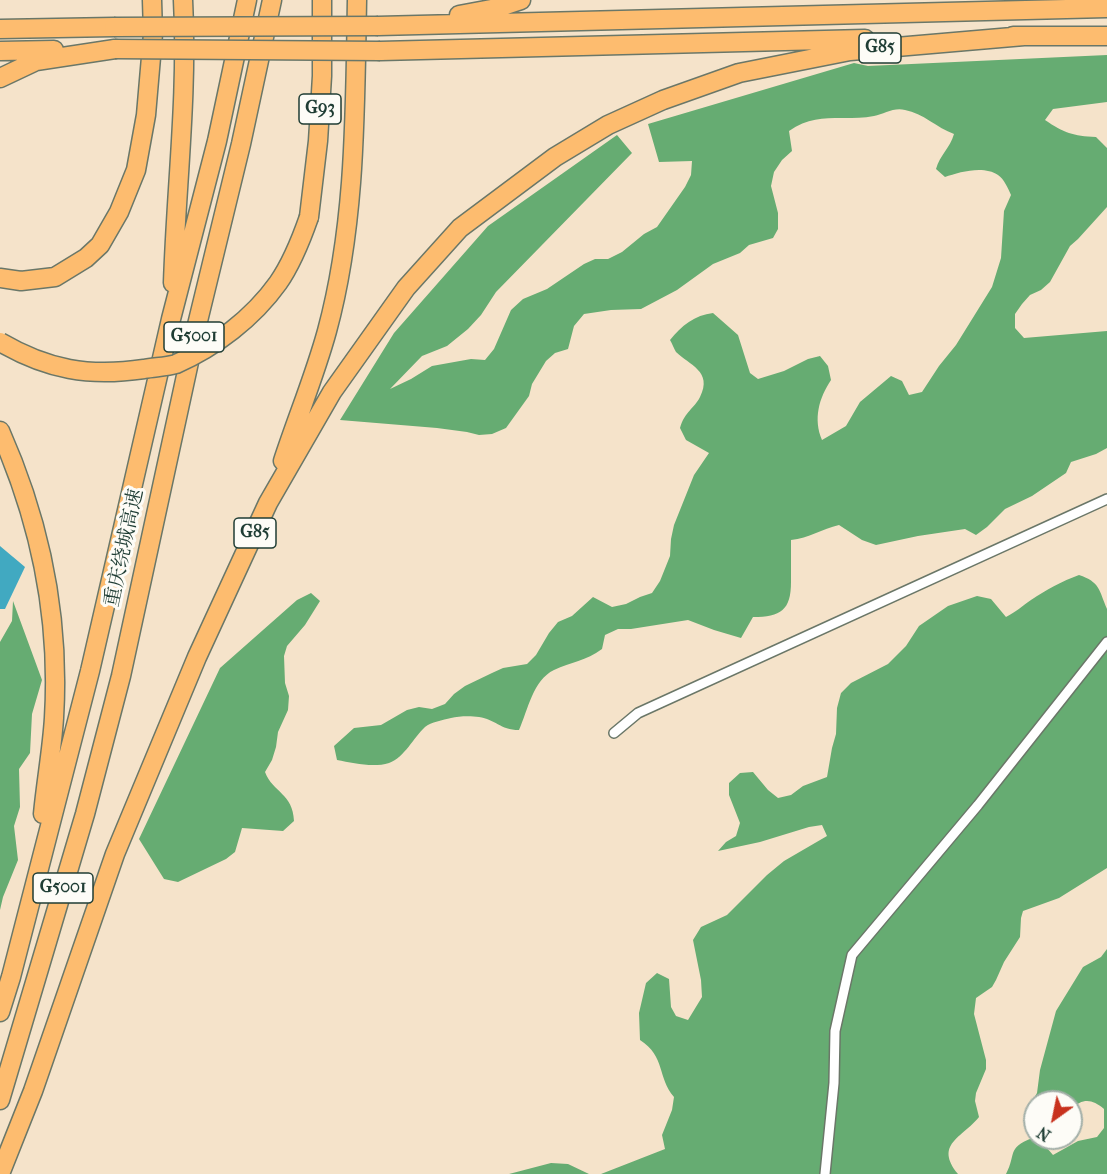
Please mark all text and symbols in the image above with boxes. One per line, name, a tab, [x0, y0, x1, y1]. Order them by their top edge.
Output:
road number: G85	[859, 33, 901, 63]
road number: G93	[299, 94, 341, 124]
road number: G5001	[164, 322, 224, 352]
street label: 重庆绕城高速	[101, 487, 149, 609]
road number: G85	[234, 518, 276, 548]
road number: G5001	[33, 873, 93, 903]
north arrow	[1023, 1090, 1083, 1150]
text: N	[1034, 1123, 1054, 1145]

